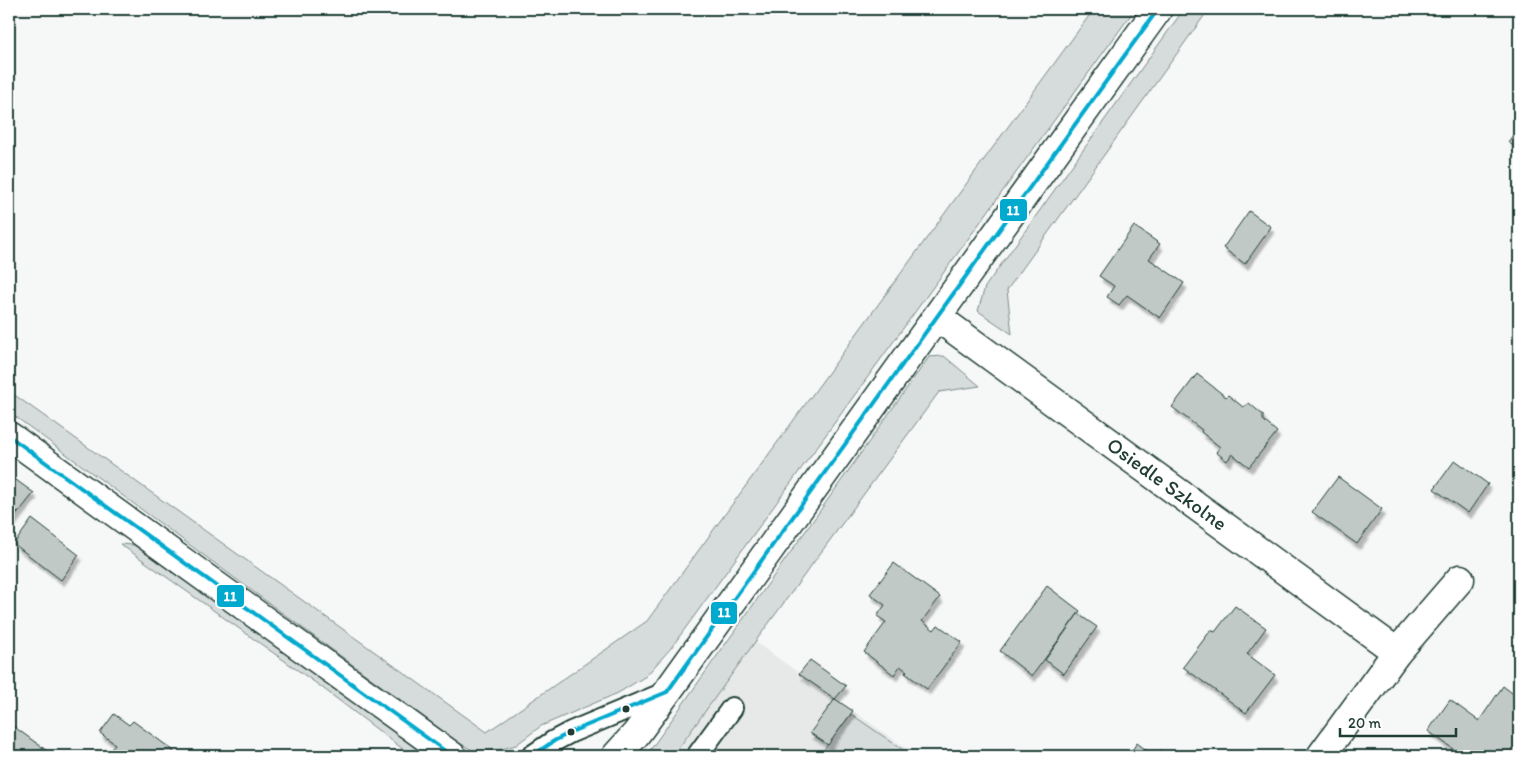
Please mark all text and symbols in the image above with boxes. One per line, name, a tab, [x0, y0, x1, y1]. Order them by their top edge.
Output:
line badge: 11	[999, 198, 1028, 222]
text: 11	[1007, 202, 1020, 219]
street label: Osiedle Szkolne	[1102, 432, 1232, 536]
line badge: 11	[216, 584, 245, 608]
text: 11	[224, 588, 237, 605]
line badge: 11	[710, 601, 738, 625]
text: 11	[718, 604, 731, 621]
unlabelled marker	[621, 704, 631, 714]
scale bar	[1340, 705, 1457, 737]
text: 20 m	[1348, 714, 1382, 732]
unlabelled marker	[566, 727, 576, 737]

